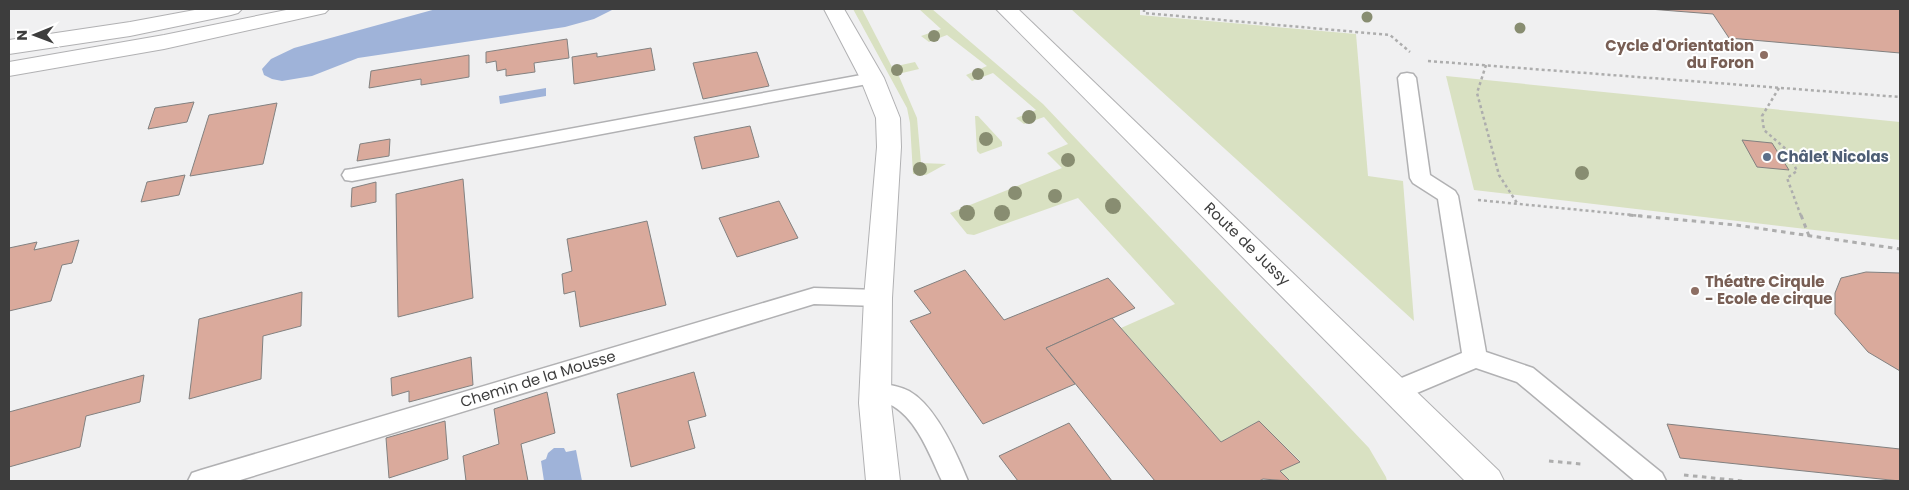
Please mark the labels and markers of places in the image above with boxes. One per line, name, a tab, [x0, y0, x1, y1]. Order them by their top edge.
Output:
place label: Cycle d'Orientation du Foron	[1605, 35, 1754, 73]
marker: Cycle d'Orientation du Foron	[1758, 49, 1770, 61]
place label: Châlet Nicolas	[1777, 146, 1889, 167]
marker: Châlet Nicolas	[1761, 151, 1773, 163]
place label: Théatre Cirqule - Ecole de cirque	[1705, 271, 1833, 309]
marker: Théatre Cirqule - Ecole de cirque	[1689, 285, 1701, 297]

